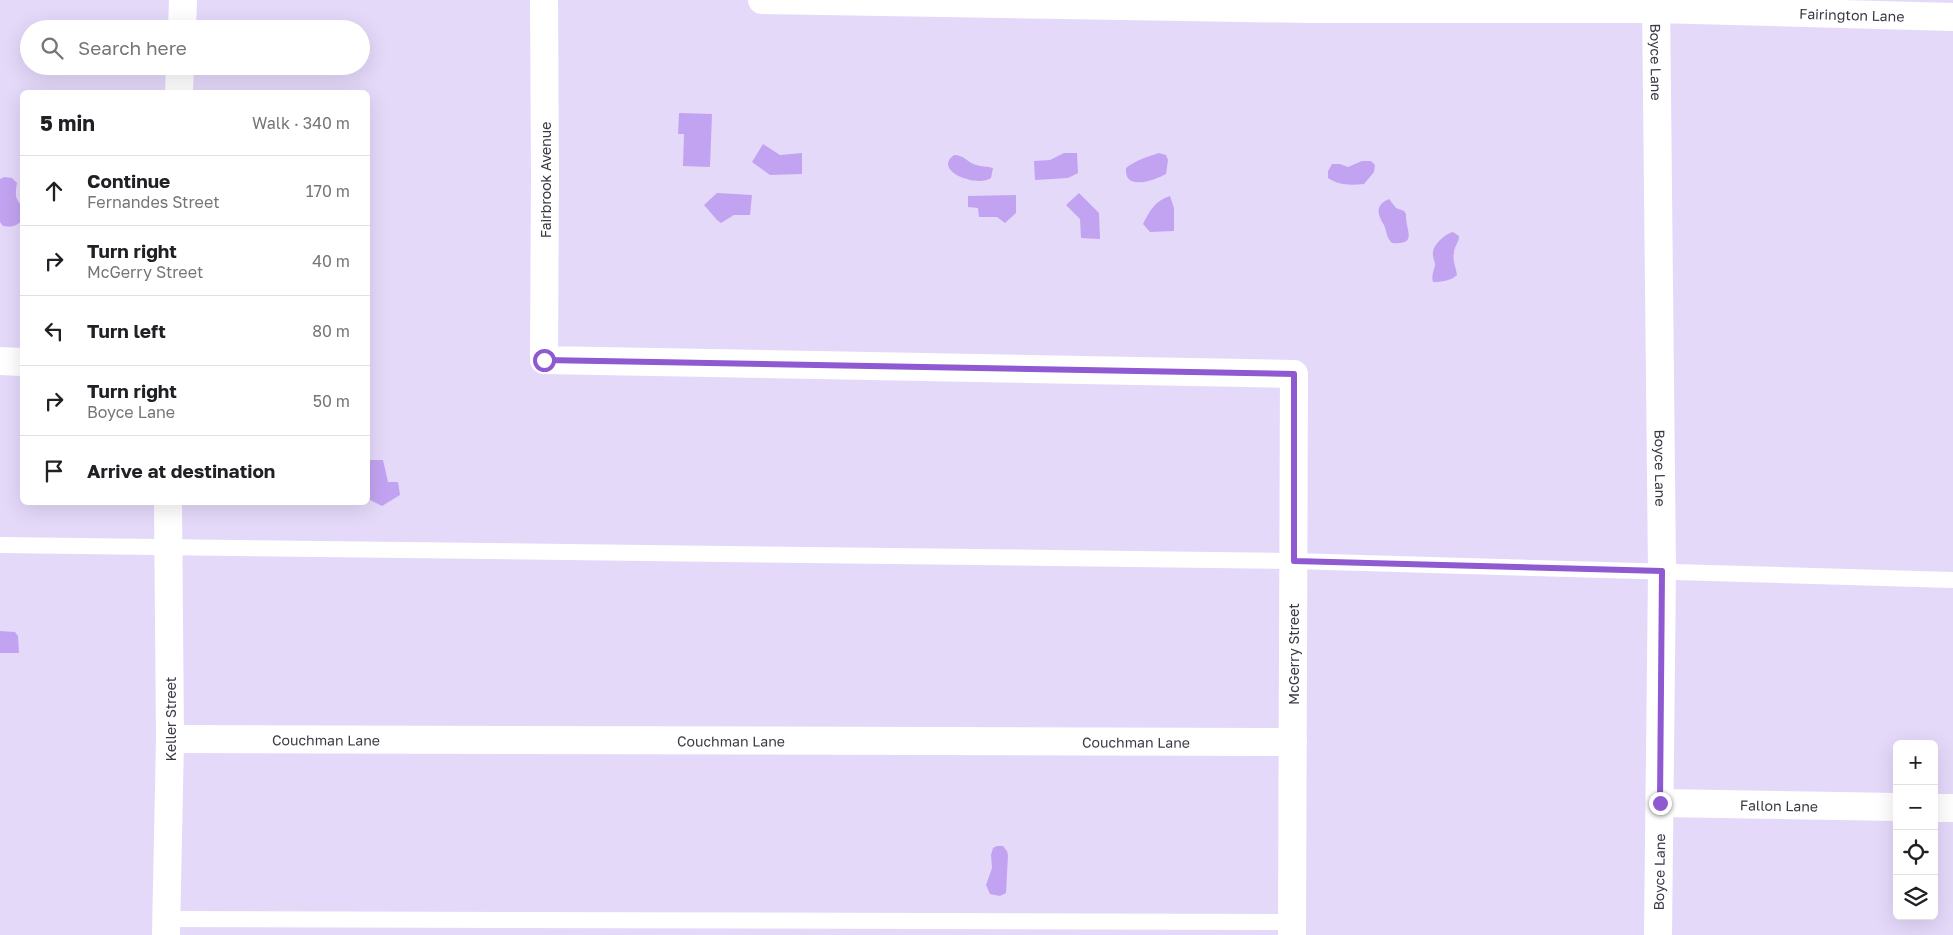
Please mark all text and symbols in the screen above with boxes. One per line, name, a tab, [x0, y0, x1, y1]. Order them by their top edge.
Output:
street label: Fairington Lane	[1799, 4, 1905, 24]
search box	[20, 20, 370, 75]
street label: Boyce Lane	[1648, 23, 1666, 101]
icon: search	[38, 34, 66, 62]
text: Search here	[78, 36, 187, 59]
text: 5 min	[40, 110, 95, 136]
text: Walk · 340 m	[252, 113, 350, 133]
street label: Fairbrook Avenue	[537, 122, 554, 238]
text: Continue	[87, 169, 170, 192]
icon: ahead	[40, 177, 68, 205]
text: 170 m	[306, 181, 350, 201]
text: Fernandes Street	[87, 192, 220, 212]
text: Turn right	[87, 239, 177, 262]
icon: right	[40, 247, 68, 275]
text: 40 m	[312, 251, 350, 271]
text: McGerry Street	[87, 262, 203, 282]
icon: left	[40, 317, 68, 345]
text: Turn left	[87, 319, 166, 342]
text: 80 m	[312, 321, 350, 341]
route start	[533, 349, 556, 372]
text: Turn right	[87, 379, 177, 402]
icon: right	[40, 387, 68, 415]
text: 50 m	[313, 391, 350, 411]
text: Boyce Lane	[87, 402, 175, 422]
street label: Boyce Lane	[1652, 429, 1670, 507]
icon: arrive	[40, 457, 68, 485]
text: Arrive at destination	[87, 459, 275, 482]
street label: McGerry Street	[1285, 603, 1302, 705]
street label: Keller Street	[162, 677, 179, 761]
street label: Couchman Lane	[272, 731, 380, 748]
street label: Couchman Lane	[677, 732, 785, 749]
street label: Couchman Lane	[1082, 733, 1190, 750]
map controls	[1893, 740, 1938, 920]
button: +	[1893, 740, 1938, 785]
button: −	[1893, 785, 1938, 830]
route end	[1649, 792, 1672, 815]
street label: Fallon Lane	[1740, 796, 1818, 814]
button: locate	[1893, 830, 1938, 875]
street label: Boyce Lane	[1650, 833, 1668, 911]
button: layers	[1893, 875, 1938, 920]

